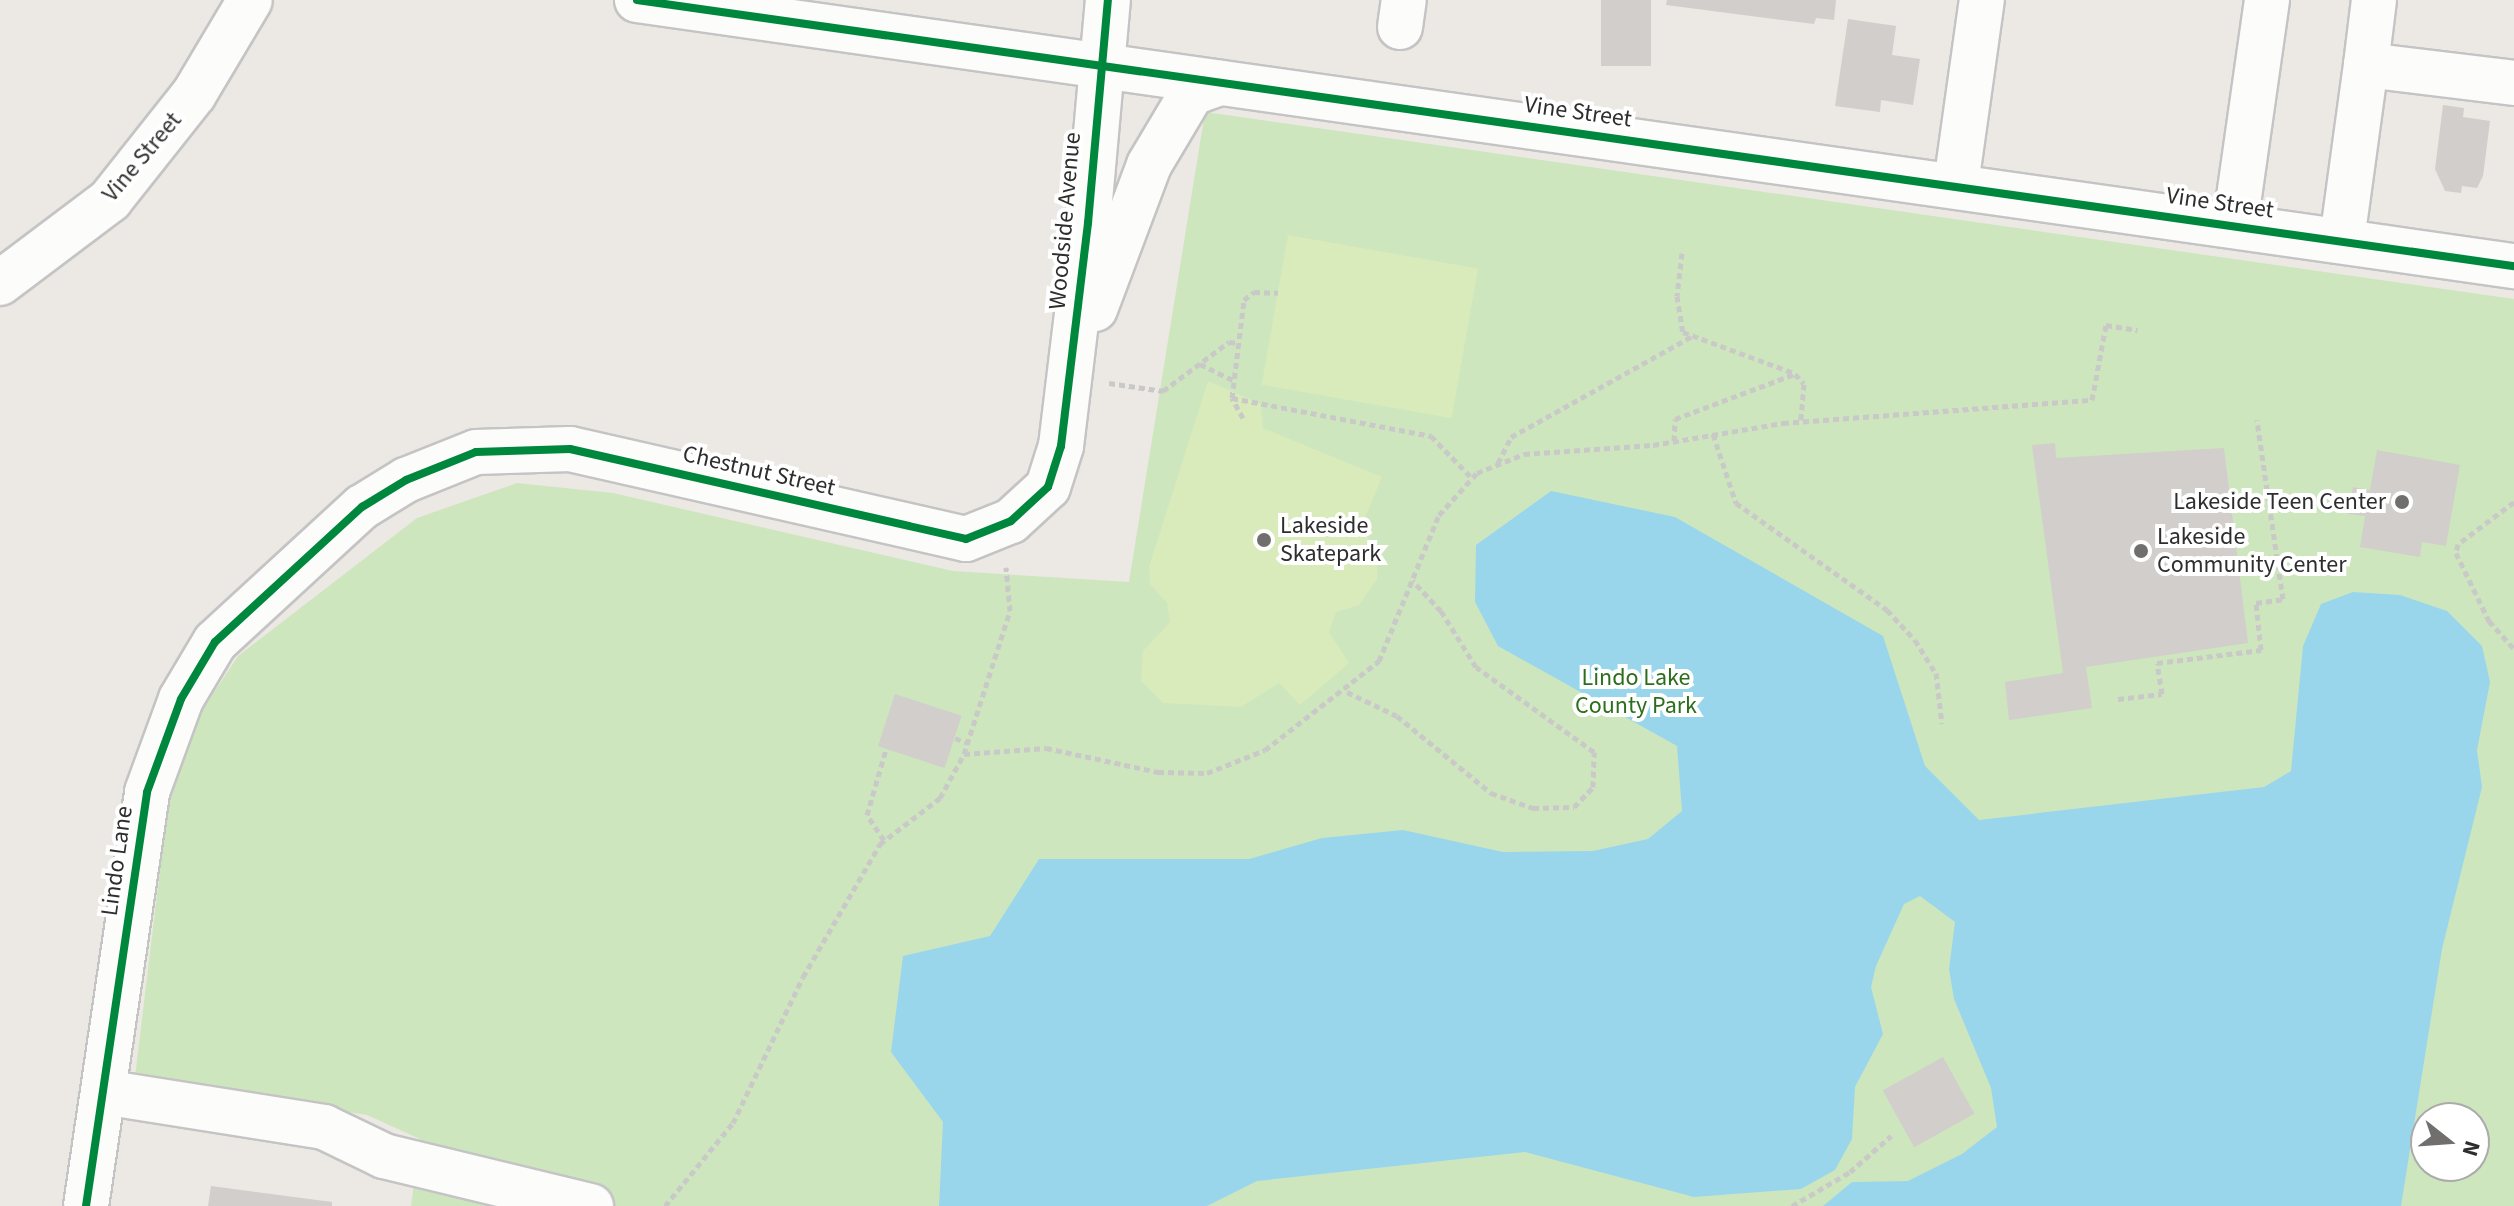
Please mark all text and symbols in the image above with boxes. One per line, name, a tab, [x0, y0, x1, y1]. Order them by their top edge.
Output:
street label: Vine Street	[1522, 90, 1634, 134]
street label: Vine Street	[96, 106, 188, 208]
street label: Woodside Avenue	[1043, 131, 1087, 311]
street label: Vine Street	[2164, 181, 2276, 225]
street label: Chestnut Street	[680, 439, 838, 503]
place label: Lakeside Teen Center	[2173, 488, 2386, 516]
marker: Lakeside Teen Center	[2393, 493, 2411, 511]
place label: Lakeside Skatepark	[1280, 512, 1381, 568]
place label: Lakeside Community Center	[2157, 523, 2346, 579]
marker: Lakeside Skatepark	[1255, 531, 1273, 549]
marker: Lakeside Community Center	[2132, 542, 2150, 560]
park label: Lindo Lake County Park	[1575, 664, 1697, 720]
street label: Lindo Lane	[95, 804, 139, 918]
north arrow	[2410, 1102, 2490, 1182]
text: N	[2454, 1137, 2488, 1160]

